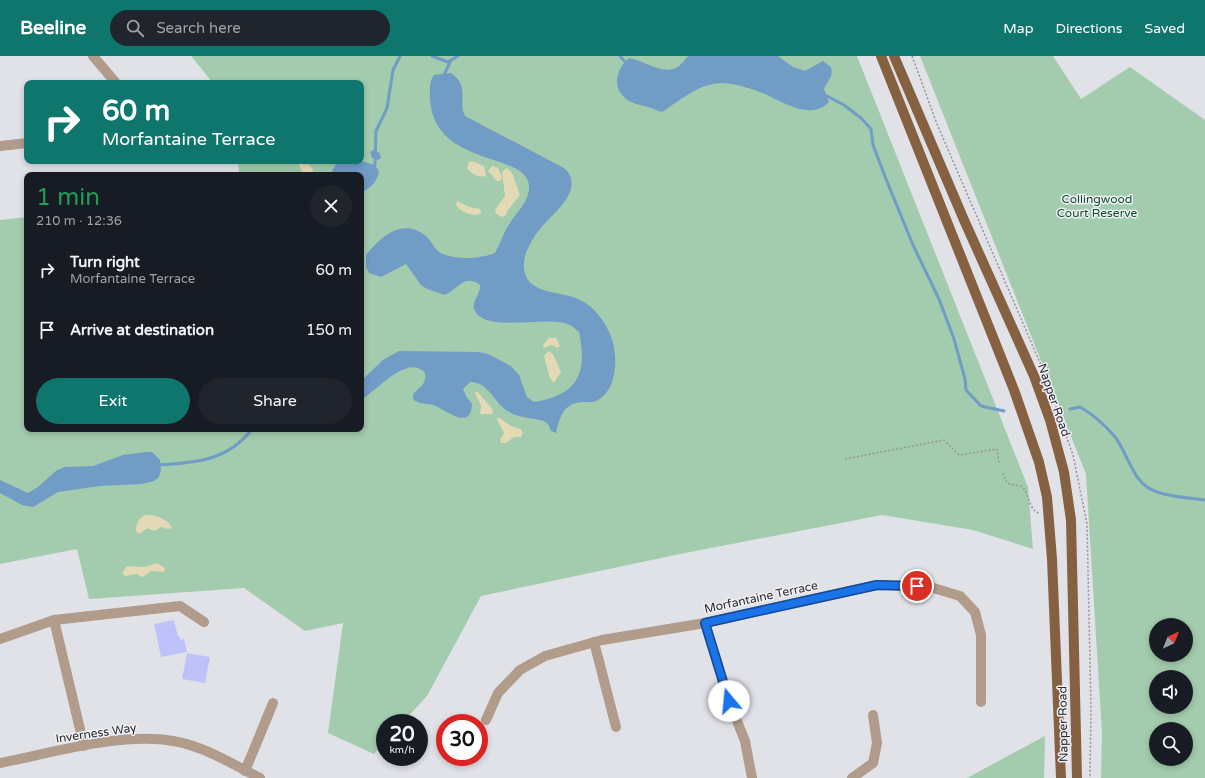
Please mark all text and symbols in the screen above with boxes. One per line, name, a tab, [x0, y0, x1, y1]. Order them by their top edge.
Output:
search box	[110, 10, 390, 46]
text: Beeline	[20, 17, 86, 39]
icon: search	[124, 17, 146, 39]
text: Search here	[156, 19, 241, 37]
text: Map	[1003, 20, 1034, 37]
text: Directions	[1056, 20, 1123, 37]
text: Saved	[1145, 20, 1185, 37]
text: 60 m	[102, 94, 170, 128]
icon: right	[36, 96, 88, 148]
text: Morfantaine Terrace	[102, 128, 275, 150]
text: 1 min	[36, 183, 100, 212]
button: close	[310, 185, 352, 227]
park label: Collingwood Court Reserve	[1057, 192, 1138, 220]
text: 210 m · 12:36	[36, 213, 122, 229]
text: Turn right	[70, 253, 140, 271]
icon: right	[36, 259, 58, 281]
text: 60 m	[315, 261, 352, 279]
text: Morfantaine Terrace	[70, 271, 195, 287]
icon: arrive	[36, 319, 58, 341]
text: Arrive at destination	[70, 321, 214, 339]
text: 150 m	[306, 321, 352, 339]
street label: Napper Road	[1035, 362, 1073, 438]
button: Exit	[36, 378, 190, 424]
button: Share	[198, 378, 352, 424]
pin	[900, 569, 934, 603]
icon: arrive	[906, 575, 928, 597]
street label: Morfantaine Terrace	[703, 578, 819, 616]
north arrow	[1149, 618, 1193, 662]
map controls	[1149, 618, 1193, 766]
button: sound	[1149, 670, 1193, 714]
position arrow	[708, 680, 750, 722]
street label: Napper Road	[1055, 686, 1071, 762]
speed limit sign: 30	[436, 714, 488, 766]
street label: Inverness Way	[55, 720, 138, 746]
button: search	[1149, 722, 1193, 766]
text: 20	[389, 723, 415, 747]
text: km/h	[389, 744, 415, 756]

